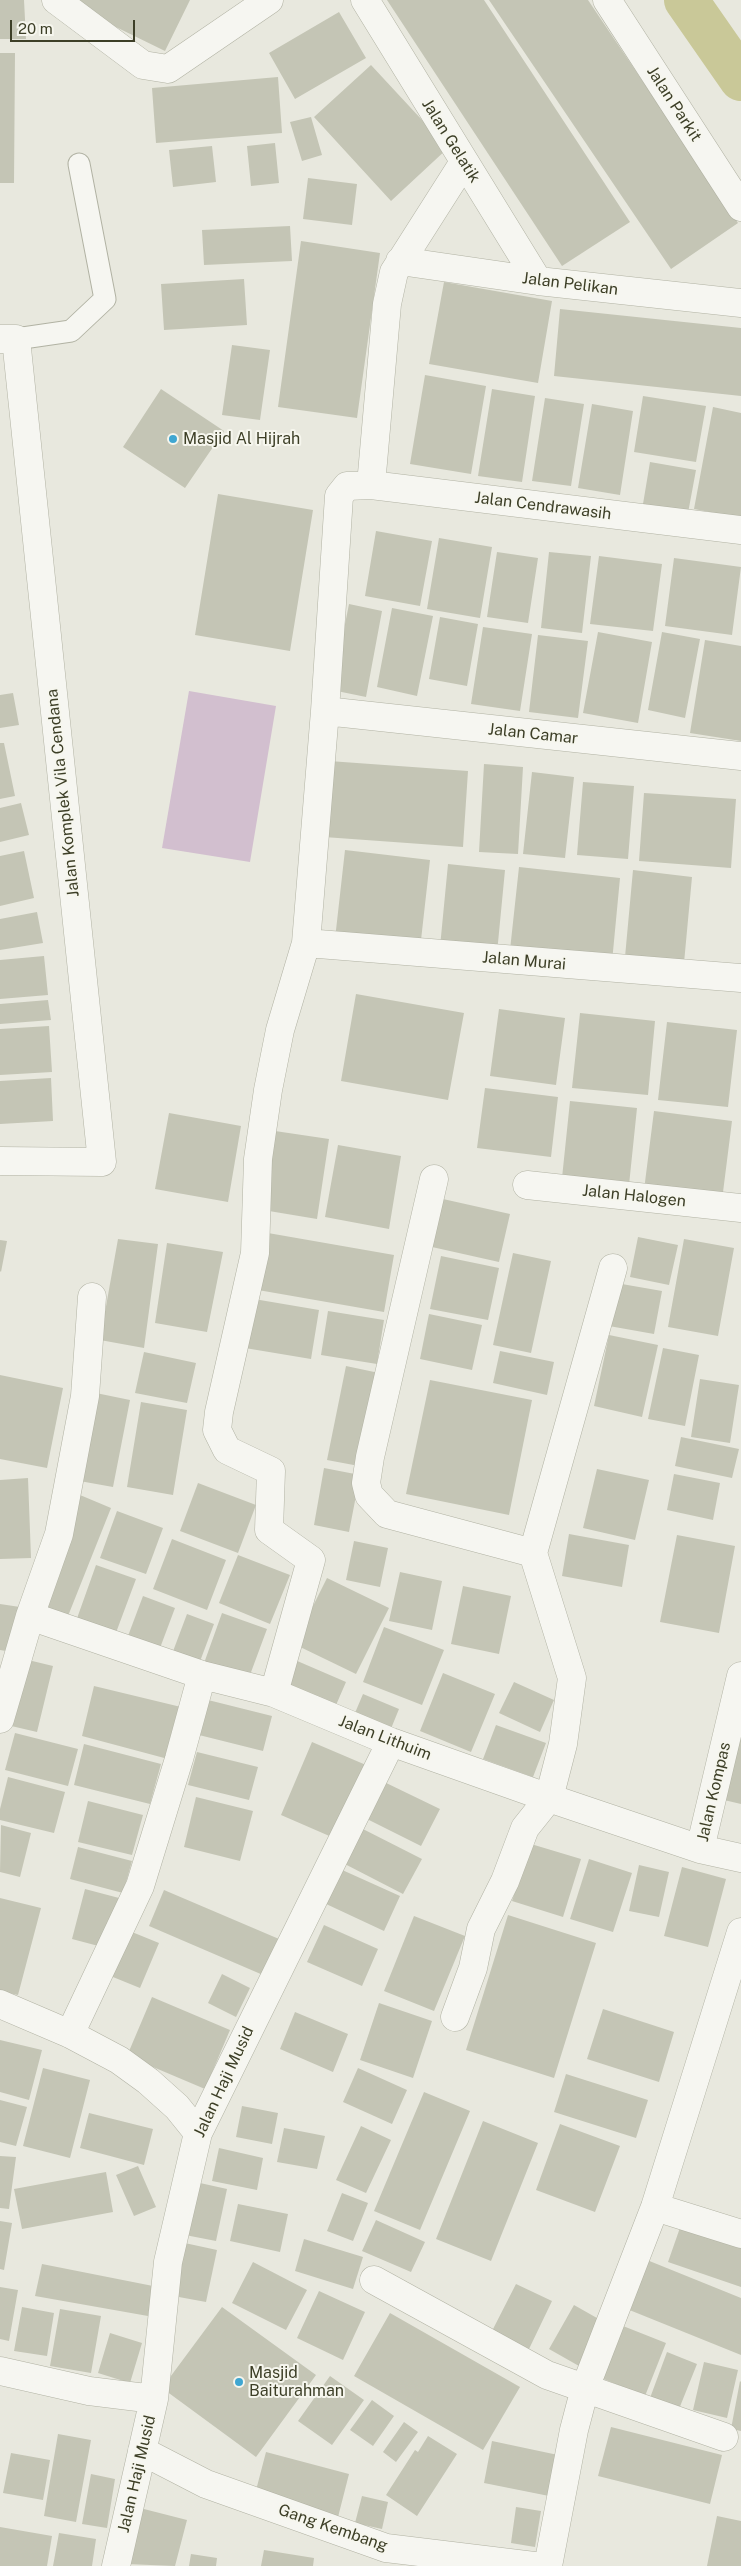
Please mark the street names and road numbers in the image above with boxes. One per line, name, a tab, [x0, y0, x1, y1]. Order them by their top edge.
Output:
street label: Jalan Parkit	[643, 63, 705, 145]
street label: Jalan Gelatik	[418, 96, 484, 186]
street label: Jalan Pelikan	[521, 269, 619, 299]
street label: Jalan Cendrawasih	[473, 488, 613, 524]
street label: Jalan Komplek Vila Cendana	[43, 688, 83, 898]
street label: Jalan Camar	[487, 720, 579, 748]
street label: Jalan Murai	[481, 948, 567, 974]
street label: Jalan Halogen	[581, 1181, 687, 1211]
street label: Jalan Lithuim	[336, 1712, 434, 1764]
street label: Jalan Kompas	[693, 1740, 735, 1844]
street label: Jalan Haji Musid	[190, 2024, 258, 2140]
street label: Jalan Haji Musid	[114, 2413, 160, 2535]
street label: Gang Kembang	[276, 2500, 390, 2556]

